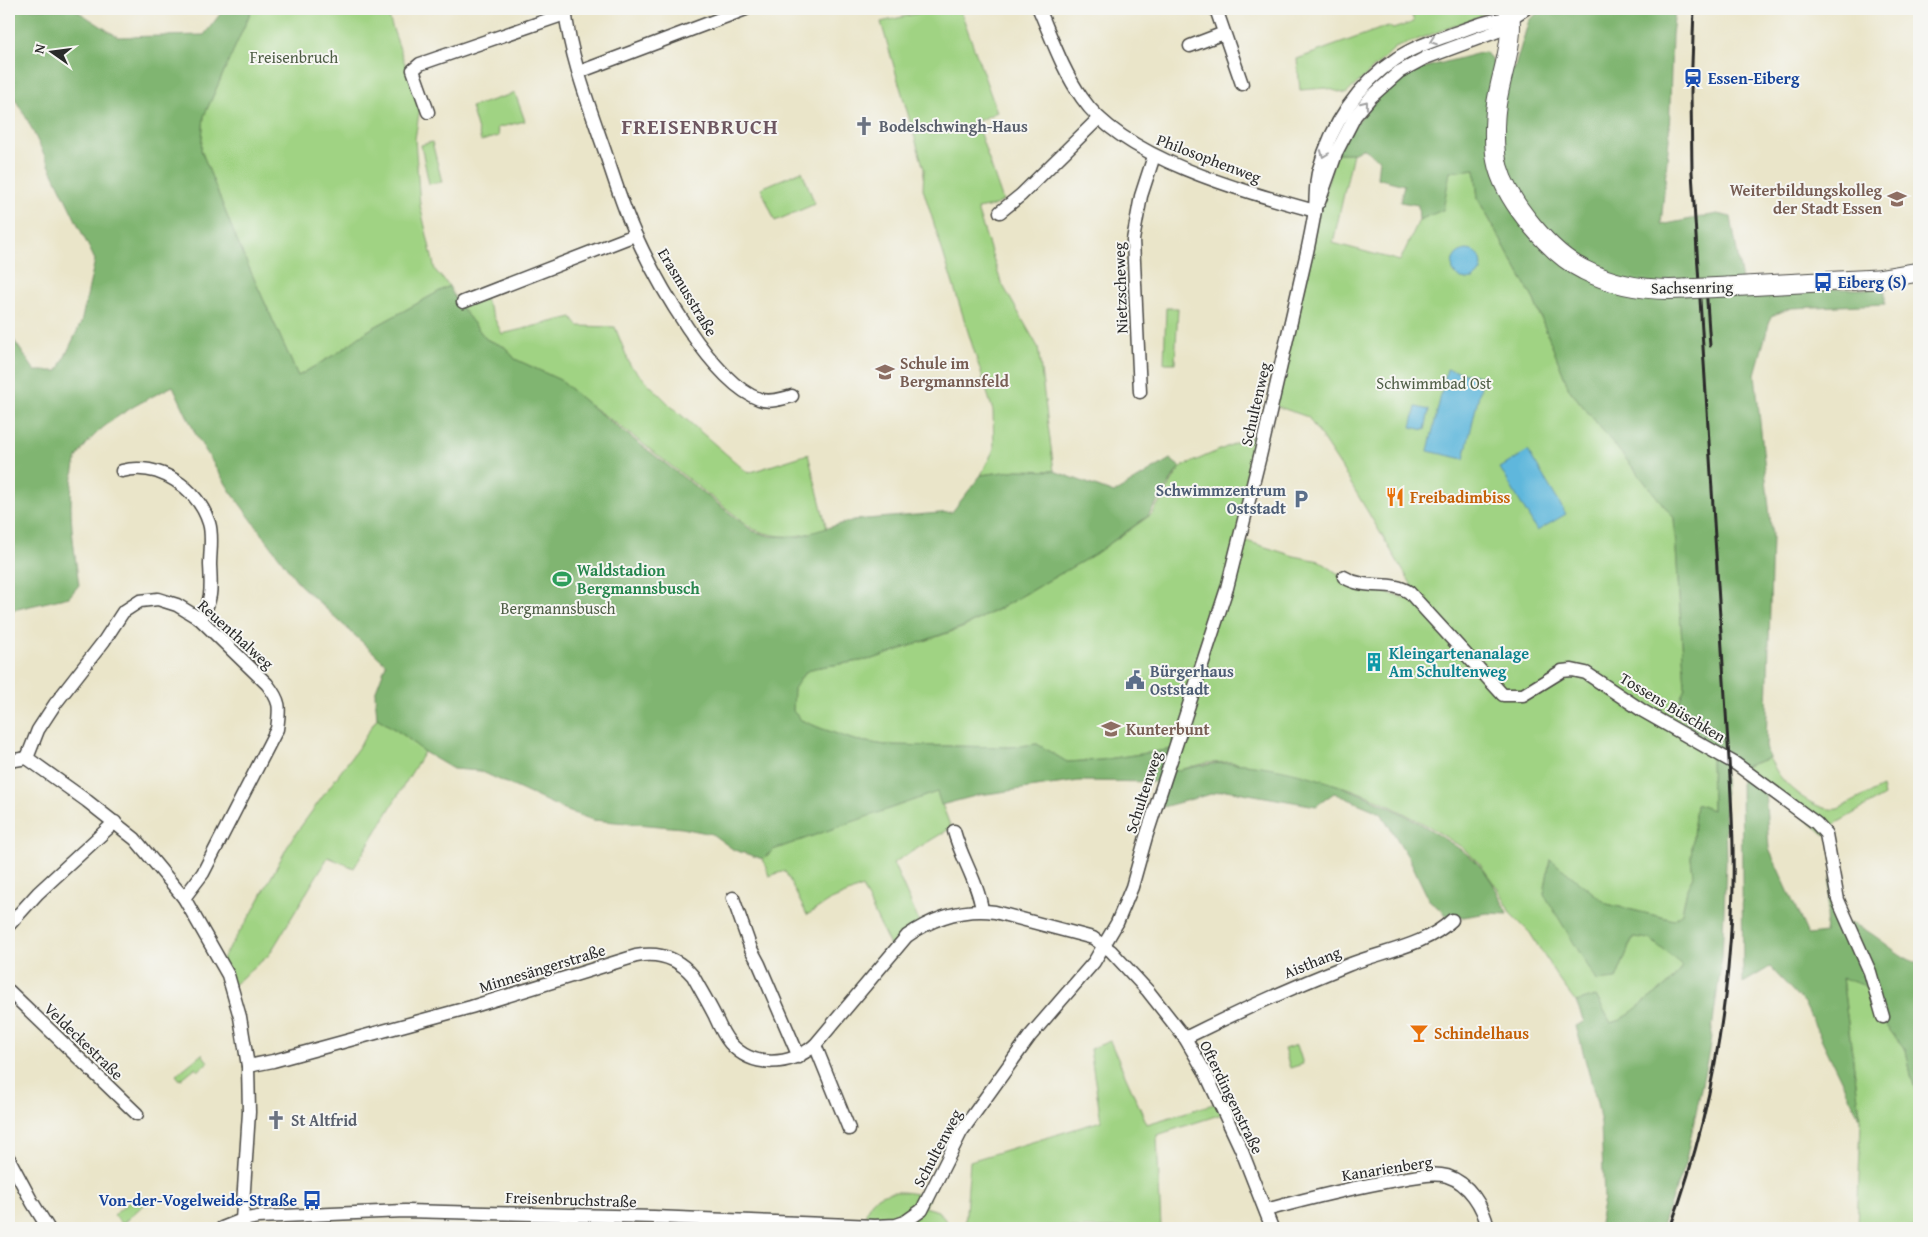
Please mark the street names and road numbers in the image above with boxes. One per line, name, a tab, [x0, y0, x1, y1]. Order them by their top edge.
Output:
street label: Philosophenweg	[1153, 127, 1265, 189]
street label: Nietzscheweg	[1106, 242, 1134, 334]
street label: Erasmusstraße	[652, 243, 724, 341]
street label: Sachsenring	[1651, 274, 1733, 300]
street label: Schultenweg	[1234, 360, 1276, 448]
street label: Reuenthalweg	[193, 593, 279, 675]
street label: Tossens Büschken	[1615, 666, 1731, 748]
street label: Schultenweg	[1118, 748, 1168, 836]
street label: Minnesängerstraße	[476, 937, 608, 999]
street label: Aisthang	[1280, 940, 1344, 984]
street label: Veldeckestraße	[39, 997, 129, 1085]
street label: Ofterdingenstraße	[1194, 1036, 1270, 1158]
street label: Schultenweg	[906, 1105, 968, 1191]
street label: Kanarienberg	[1340, 1149, 1434, 1187]
street label: Freisenbruchstraße	[505, 1185, 637, 1213]

